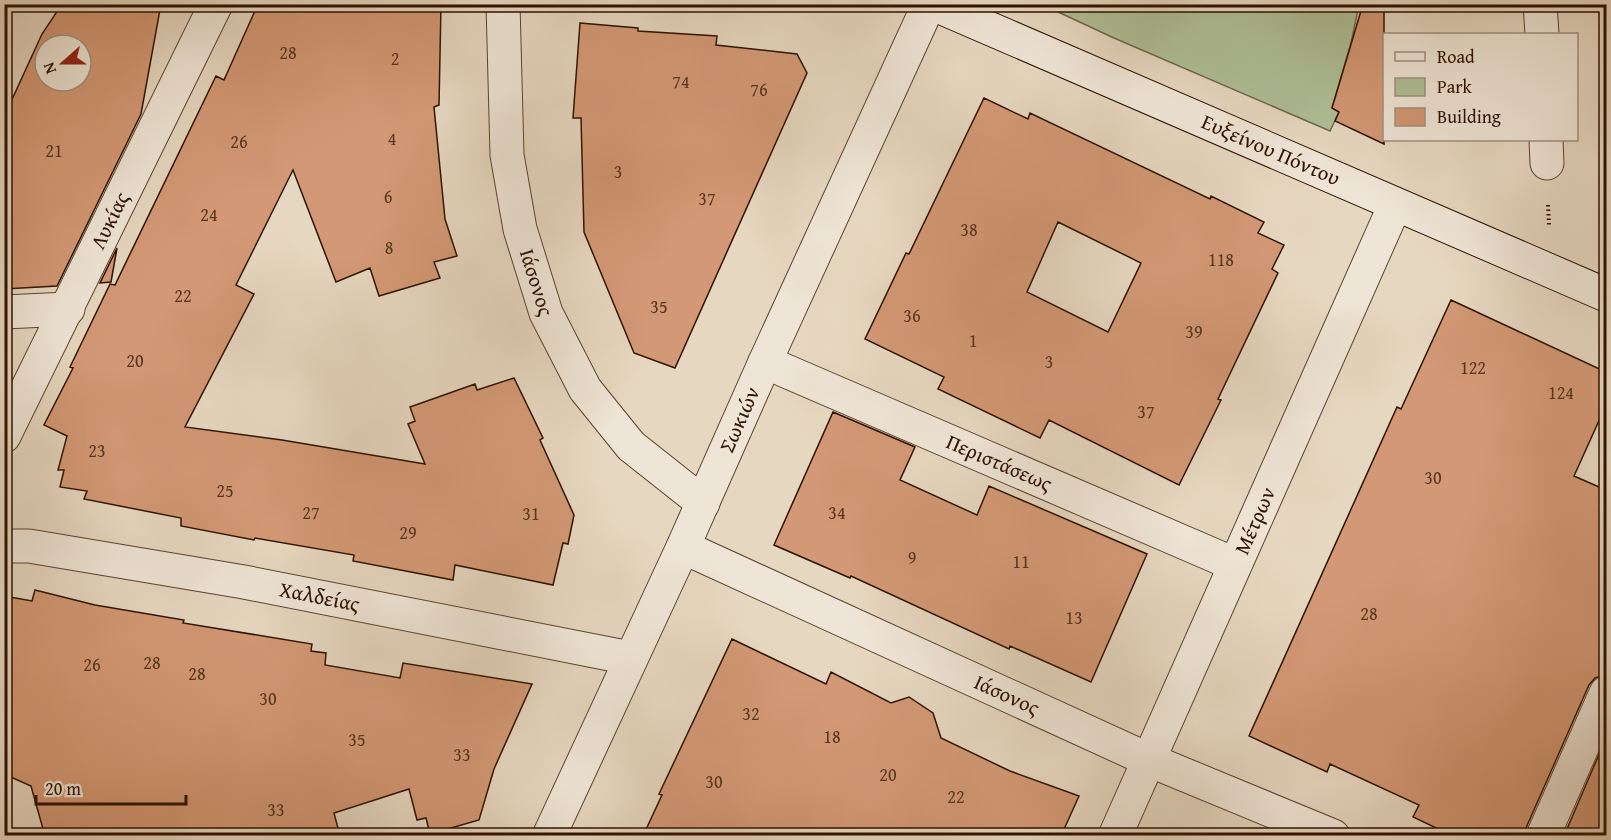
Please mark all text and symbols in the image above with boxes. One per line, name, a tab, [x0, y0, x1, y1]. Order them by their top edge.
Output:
north arrow	[33, 33, 93, 93]
legend	[1383, 33, 1578, 141]
house number: 28	[279, 39, 297, 66]
text: Road	[1437, 43, 1475, 70]
house number: 2	[391, 45, 399, 72]
text: N	[36, 59, 62, 78]
house number: 74	[672, 68, 690, 95]
text: Park	[1437, 73, 1473, 100]
house number: 76	[750, 76, 768, 103]
text: Building	[1437, 103, 1501, 130]
street label: Ευξείνου Πόντου	[1197, 106, 1345, 193]
house number: 4	[388, 125, 396, 152]
house number: 26	[230, 128, 248, 155]
house number: 21	[45, 137, 63, 164]
house number: 3	[614, 158, 622, 185]
house number: 6	[384, 183, 392, 210]
house number: 37	[698, 185, 716, 212]
street label: Λυκίας	[82, 186, 137, 254]
house number: 24	[200, 201, 218, 228]
house number: 38	[960, 216, 978, 243]
house number: 8	[385, 234, 393, 261]
street label: Ιάσονος	[512, 245, 562, 320]
house number: 118	[1208, 246, 1234, 273]
house number: 22	[174, 282, 192, 309]
house number: 35	[650, 293, 668, 320]
house number: 36	[903, 302, 921, 329]
house number: 39	[1185, 318, 1203, 345]
house number: 1	[969, 327, 977, 354]
house number: 20	[126, 347, 144, 374]
house number: 3	[1045, 348, 1053, 375]
house number: 122	[1460, 354, 1486, 381]
house number: 124	[1548, 379, 1574, 406]
street label: Σωκιών	[711, 381, 767, 457]
house number: 37	[1137, 398, 1155, 425]
street label: Περιστάσεως	[942, 426, 1057, 499]
house number: 23	[88, 437, 106, 464]
house number: 30	[1424, 464, 1442, 491]
house number: 25	[216, 477, 234, 504]
street label: Μέτρων	[1226, 482, 1283, 559]
house number: 27	[302, 499, 320, 526]
house number: 34	[828, 499, 846, 526]
house number: 31	[522, 500, 540, 527]
house number: 29	[399, 519, 417, 546]
house number: 9	[908, 544, 916, 571]
house number: 11	[1012, 548, 1030, 575]
street label: Χαλδείας	[277, 573, 363, 619]
house number: 28	[1360, 600, 1378, 627]
house number: 13	[1065, 604, 1083, 631]
house number: 28	[143, 649, 161, 676]
house number: 26	[83, 651, 101, 678]
house number: 28	[188, 660, 206, 687]
street label: Ιάσονος	[969, 666, 1045, 723]
house number: 30	[259, 685, 277, 712]
house number: 32	[742, 700, 760, 727]
house number: 18	[823, 723, 841, 750]
house number: 35	[348, 726, 366, 753]
house number: 33	[453, 741, 471, 768]
house number: 20	[879, 761, 897, 788]
scale bar	[36, 768, 186, 806]
house number: 30	[705, 768, 723, 795]
text: 20 m	[45, 775, 81, 802]
house number: 22	[947, 783, 965, 810]
house number: 33	[267, 796, 285, 823]

